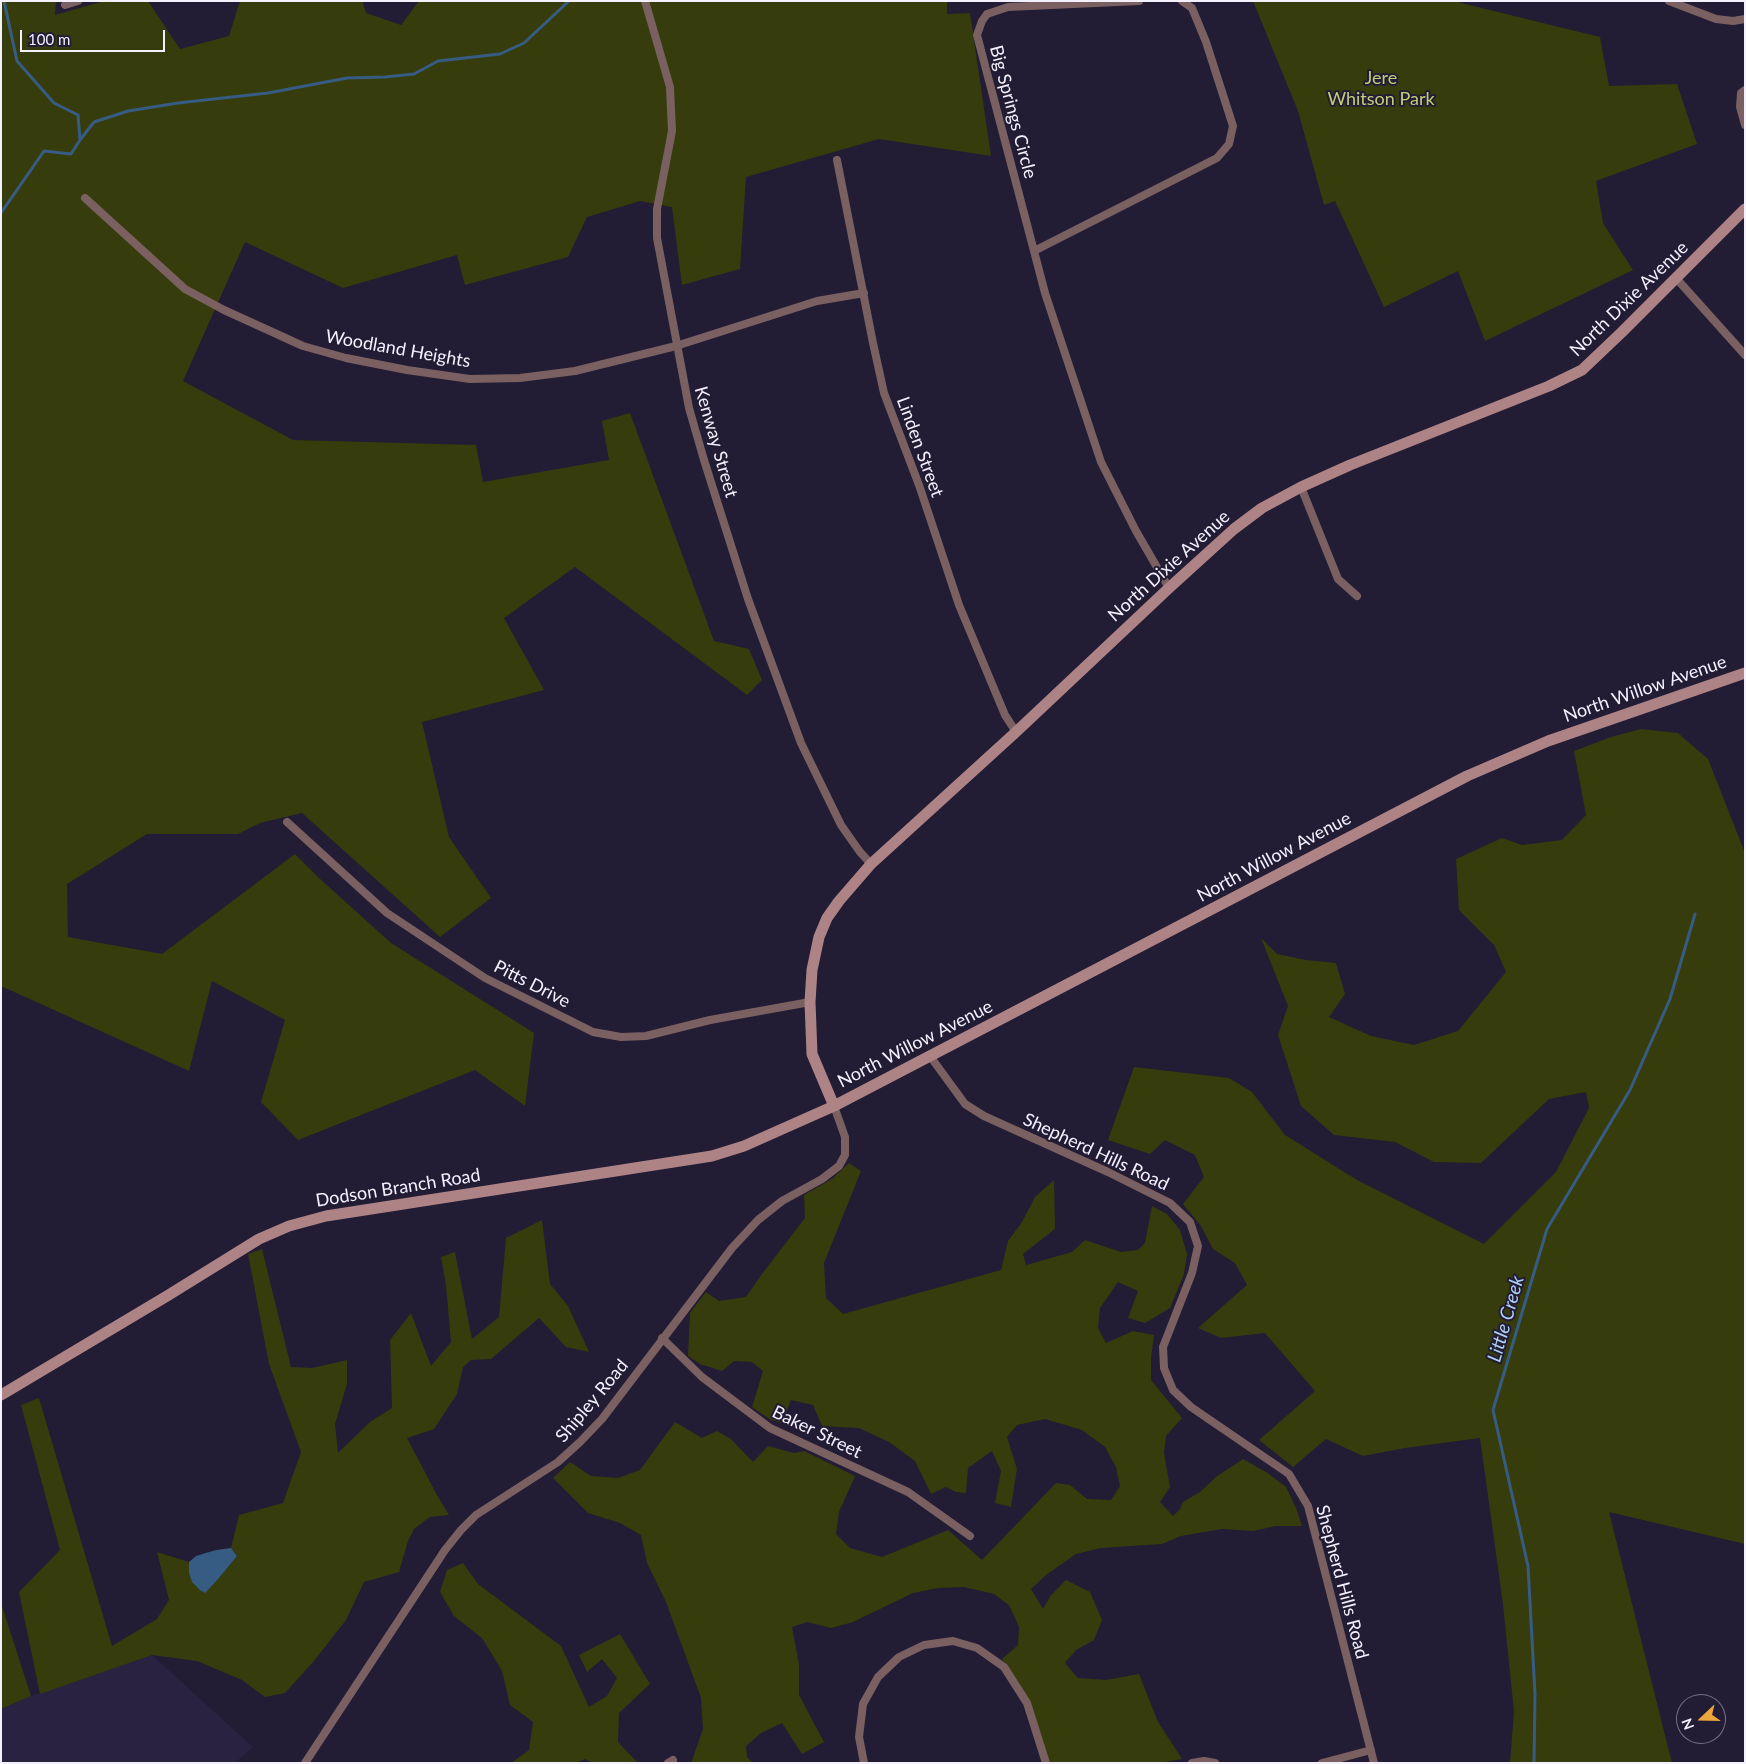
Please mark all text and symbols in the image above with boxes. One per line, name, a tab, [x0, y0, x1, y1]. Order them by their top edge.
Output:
scale bar	[22, 20, 168, 52]
text: 100 m	[28, 30, 70, 48]
street label: Big Springs Circle	[985, 43, 1041, 181]
park label: Jere Whitson Park	[1327, 67, 1435, 110]
street label: North Dixie Avenue	[1565, 237, 1693, 361]
street label: Woodland Heights	[324, 326, 472, 372]
street label: Kenway Street	[690, 384, 742, 500]
street label: Linden Street	[892, 394, 948, 500]
street label: North Dixie Avenue	[1104, 506, 1234, 626]
street label: North Willow Avenue	[1561, 651, 1729, 727]
street label: North Willow Avenue	[1193, 807, 1355, 907]
street label: Pitts Drive	[490, 956, 574, 1012]
street label: North Willow Avenue	[834, 996, 996, 1092]
street label: Shepherd Hills Road	[1020, 1109, 1172, 1195]
street label: Dodson Branch Road	[314, 1164, 482, 1212]
water label: Little Creek	[1483, 1273, 1529, 1365]
street label: Shipley Road	[551, 1355, 633, 1447]
street label: Baker Street	[769, 1401, 865, 1463]
street label: Shepherd Hills Road	[1311, 1503, 1373, 1661]
north arrow	[1676, 1694, 1726, 1744]
text: N	[1678, 1716, 1697, 1732]

